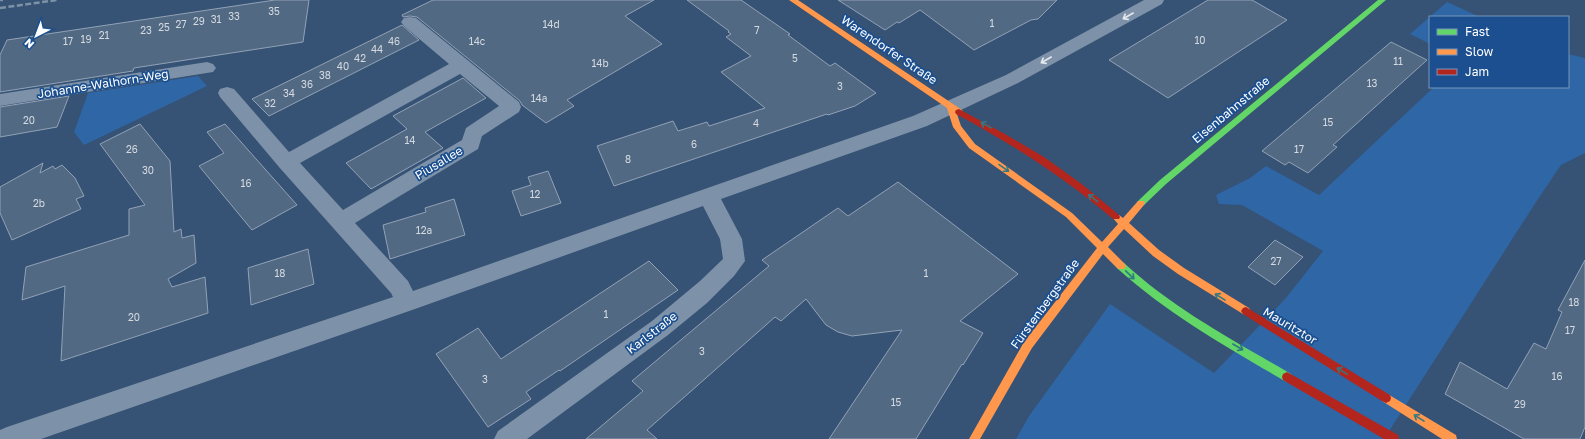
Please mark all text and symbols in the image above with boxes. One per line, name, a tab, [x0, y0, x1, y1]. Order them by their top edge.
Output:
house number: 35	[268, 5, 280, 17]
house number: 33	[228, 10, 240, 22]
street label: Warendorfer Straße	[838, 12, 940, 87]
house number: 31	[211, 13, 221, 25]
one-way arrow	[1122, 13, 1134, 21]
house number: 29	[193, 15, 205, 27]
north arrow	[16, 16, 56, 56]
legend	[1429, 16, 1569, 88]
house number: 1	[990, 17, 995, 29]
house number: 27	[175, 18, 187, 30]
house number: 14d	[542, 18, 560, 30]
house number: 25	[158, 21, 170, 33]
house number: 23	[140, 24, 152, 36]
house number: 7	[754, 24, 760, 36]
text: Fast	[1465, 24, 1490, 39]
house number: 21	[99, 29, 109, 41]
house number: 19	[81, 33, 91, 45]
house number: 10	[1194, 34, 1206, 46]
house number: 17	[63, 35, 73, 47]
house number: 46	[388, 35, 400, 47]
house number: 14c	[469, 35, 486, 47]
text: N	[22, 36, 36, 51]
house number: 44	[371, 43, 383, 55]
text: Slow	[1465, 44, 1493, 59]
house number: 42	[354, 52, 366, 64]
house number: 5	[792, 52, 798, 64]
house number: 11	[1393, 55, 1403, 67]
one-way arrow	[1040, 56, 1052, 64]
house number: 14b	[591, 57, 609, 69]
house number: 40	[337, 60, 349, 72]
text: Jam	[1465, 64, 1489, 79]
street label: Johanne-Walhorn-Weg	[36, 66, 170, 101]
house number: 38	[319, 69, 331, 81]
street label: Eisenbahnstraße	[1189, 73, 1273, 146]
house number: 13	[1367, 77, 1377, 89]
house number: 36	[301, 78, 313, 90]
house number: 3	[837, 80, 843, 92]
house number: 34	[283, 87, 295, 99]
house number: 14a	[531, 92, 547, 104]
house number: 32	[264, 97, 276, 109]
house number: 20	[23, 114, 35, 126]
house number: 15	[1323, 116, 1334, 128]
house number: 4	[753, 117, 759, 129]
one-way arrow	[980, 121, 992, 129]
house number: 14	[405, 134, 415, 146]
house number: 6	[691, 138, 697, 150]
street label: Piusallee	[412, 142, 465, 183]
house number: 26	[126, 143, 138, 155]
house number: 17	[1294, 143, 1304, 155]
house number: 8	[625, 153, 631, 165]
house number: 30	[142, 164, 154, 176]
one-way arrow	[998, 164, 1009, 172]
house number: 16	[241, 177, 251, 189]
house number: 12	[530, 188, 541, 200]
one-way arrow	[1088, 193, 1099, 202]
house number: 2b	[33, 197, 45, 209]
house number: 12a	[416, 224, 432, 236]
house number: 27	[1270, 255, 1282, 267]
street label: Fürstenbergstraße	[1007, 256, 1082, 352]
house number: 18	[275, 267, 285, 279]
house number: 1	[924, 267, 929, 279]
one-way arrow	[1125, 270, 1135, 280]
one-way arrow	[1214, 292, 1226, 300]
house number: 18	[1569, 296, 1579, 308]
street label: Mauritztor	[1261, 304, 1320, 348]
house number: 1	[604, 308, 609, 320]
street label: Karlstraße	[623, 308, 680, 357]
house number: 20	[128, 311, 140, 323]
house number: 17	[1565, 324, 1575, 336]
one-way arrow	[1231, 344, 1243, 352]
house number: 3	[699, 345, 705, 357]
one-way arrow	[1337, 367, 1348, 375]
house number: 16	[1552, 370, 1562, 382]
house number: 3	[482, 373, 488, 385]
house number: 15	[891, 396, 902, 408]
house number: 29	[1514, 398, 1526, 410]
one-way arrow	[1413, 414, 1425, 422]

